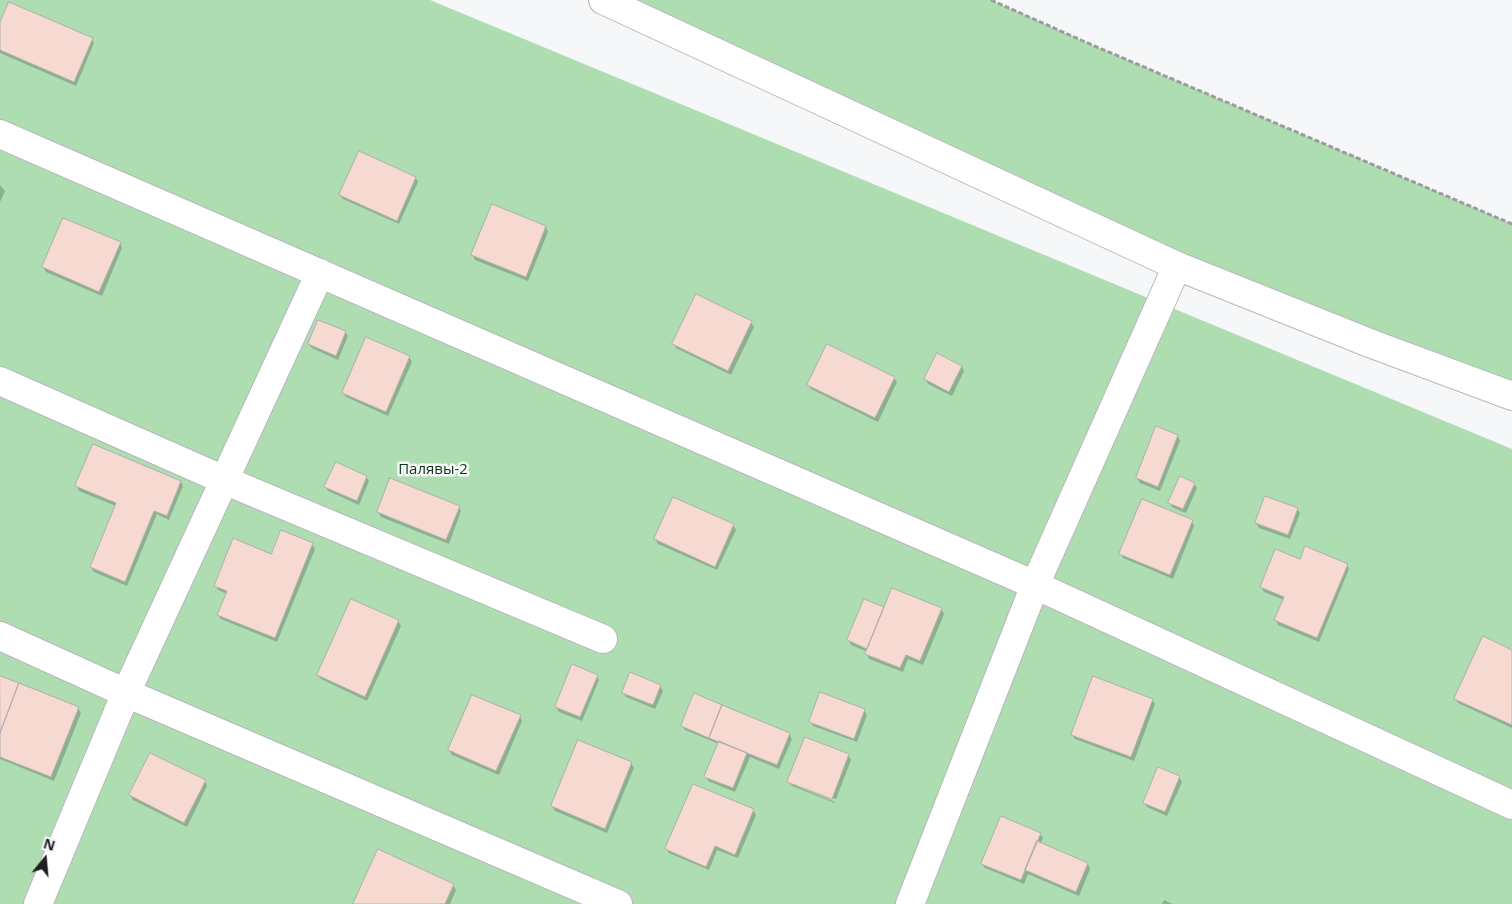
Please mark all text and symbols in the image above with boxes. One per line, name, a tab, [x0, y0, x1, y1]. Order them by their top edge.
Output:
park label: Палявы-2	[398, 461, 468, 479]
text: N	[41, 833, 58, 855]
north arrow	[20, 834, 70, 884]

